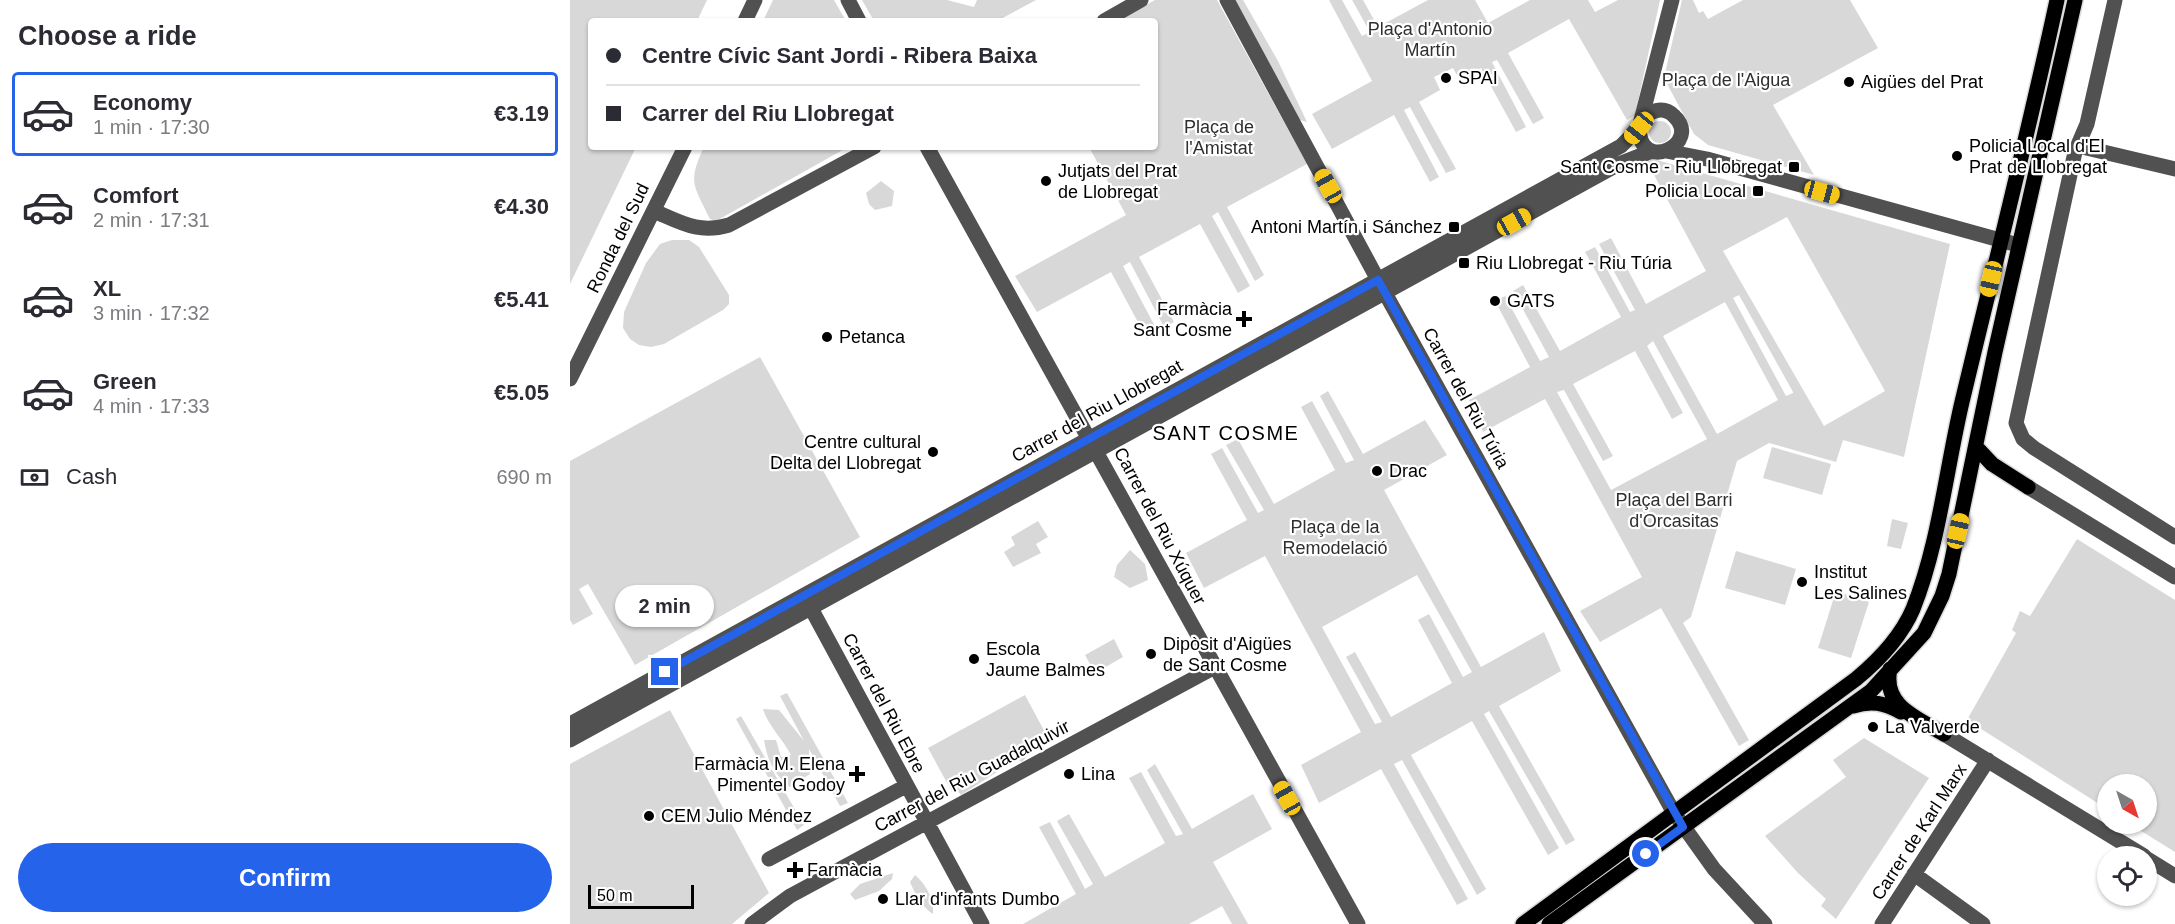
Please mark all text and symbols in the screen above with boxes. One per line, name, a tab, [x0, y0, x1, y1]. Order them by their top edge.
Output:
park label: Plaça d'Antonio Martín	[1368, 19, 1492, 60]
text: Choose a ride	[18, 21, 197, 51]
text: Centre Cívic Sant Jordi - Ribera Baixa	[642, 43, 1037, 68]
place label: SPAI	[1458, 68, 1498, 88]
park label: Plaça de l'Aigua	[1662, 70, 1791, 90]
marker: SPAI	[1439, 71, 1453, 85]
place label: Aigües del Prat	[1861, 72, 1983, 92]
marker: Aigües del Prat	[1842, 75, 1856, 89]
icon: car	[21, 87, 75, 141]
text: Economy	[93, 90, 192, 115]
text: €3.19	[494, 101, 549, 126]
text: Carrer del Riu Llobregat	[642, 101, 894, 126]
car	[1621, 108, 1657, 148]
text: 1 min · 17:30	[93, 116, 210, 138]
park label: Plaça de l'Amistat	[1184, 117, 1254, 158]
place label: Policia Local d'El Prat de Llobregat	[1969, 136, 2107, 177]
marker: Policia Local d'El Prat de Llobregat	[1950, 149, 1964, 163]
place label: Sant Cosme - Riu Llobregat	[1560, 157, 1782, 177]
marker: Sant Cosme - Riu Llobregat	[1787, 160, 1801, 174]
place label: Jutjats del Prat de Llobregat	[1058, 161, 1177, 202]
car	[1311, 166, 1345, 206]
marker: Jutjats del Prat de Llobregat	[1039, 174, 1053, 188]
car	[1802, 179, 1842, 205]
icon: car	[21, 180, 75, 234]
street label: Ronda del Sud	[583, 180, 653, 296]
place label: Policia Local	[1645, 181, 1746, 201]
text: Comfort	[93, 183, 179, 208]
marker: Policia Local	[1751, 184, 1765, 198]
text: €4.30	[494, 194, 549, 219]
car	[1494, 205, 1534, 239]
text: 2 min · 17:31	[93, 209, 210, 231]
place label: Antoni Martín i Sánchez	[1251, 217, 1442, 237]
marker: Antoni Martín i Sánchez	[1447, 220, 1461, 234]
place label: Riu Llobregat - Riu Túria	[1476, 253, 1673, 273]
marker: Riu Llobregat - Riu Túria	[1457, 256, 1471, 270]
car	[1978, 259, 2004, 299]
icon: car	[21, 273, 75, 327]
text: XL	[93, 276, 121, 301]
text: €5.41	[494, 287, 549, 312]
place label: GATS	[1507, 291, 1555, 311]
marker: GATS	[1488, 294, 1502, 308]
place label: Farmàcia Sant Cosme	[1133, 299, 1233, 340]
text: 3 min · 17:32	[93, 302, 210, 324]
marker: Farmàcia Sant Cosme	[1237, 312, 1251, 326]
street label: Carrer del Riu Túria	[1419, 324, 1513, 473]
place label: Petanca	[839, 327, 906, 347]
marker: Petanca	[820, 330, 834, 344]
street label: Carrer del Riu Llobregat	[1008, 356, 1186, 466]
icon: car	[21, 366, 75, 420]
text: Green	[93, 369, 157, 394]
text: €5.05	[494, 380, 549, 405]
text: 4 min · 17:33	[93, 395, 210, 417]
district label: SANT COSME	[1153, 422, 1299, 444]
place label: Centre cultural Delta del Llobregat	[770, 432, 921, 473]
street label: Carrer del Riu Xúquer	[1110, 444, 1210, 608]
marker: Centre cultural Delta del Llobregat	[926, 445, 940, 459]
icon: cash	[18, 461, 51, 494]
place label: Drac	[1389, 461, 1427, 481]
text: Cash	[66, 464, 117, 489]
marker: Drac	[1370, 464, 1384, 478]
text: 690 m	[496, 466, 552, 488]
park label: Plaça del Barri d'Orcasitas	[1615, 490, 1733, 531]
car	[1945, 511, 1971, 551]
park label: Plaça de la Remodelació	[1282, 517, 1388, 558]
place label: Institut Les Salines	[1814, 562, 1907, 603]
marker: Institut Les Salines	[1795, 575, 1809, 589]
callout: 2 min	[616, 585, 714, 627]
text: 2 min	[638, 595, 691, 617]
street label: Carrer del Riu Ebre	[839, 630, 929, 776]
place label: Dipòsit d'Aigües de Sant Cosme	[1163, 634, 1292, 675]
place label: Escola Jaume Balmes	[986, 639, 1105, 680]
marker: Dipòsit d'Aigües de Sant Cosme	[1144, 647, 1158, 661]
marker: Escola Jaume Balmes	[967, 652, 981, 666]
route end	[651, 658, 678, 685]
street label: Carrer del Riu Guadalquivir	[871, 716, 1073, 836]
place label: La Valverde	[1885, 717, 1980, 737]
marker: La Valverde	[1866, 720, 1880, 734]
place label: Farmàcia M. Elena Pimentel Godoy	[694, 754, 846, 795]
street label: Carrer de Karl Marx	[1868, 760, 1970, 904]
place label: Lina	[1081, 764, 1116, 784]
marker: Farmàcia M. Elena Pimentel Godoy	[850, 767, 864, 781]
marker: Lina	[1062, 767, 1076, 781]
north arrow	[2097, 774, 2157, 834]
map controls	[2097, 774, 2157, 906]
car	[1270, 778, 1304, 818]
place label: CEM Julio Méndez	[661, 806, 812, 826]
marker: CEM Julio Méndez	[642, 809, 656, 823]
route start	[1632, 840, 1659, 867]
button: Confirm	[18, 843, 552, 912]
button: locate	[2097, 846, 2157, 906]
place label: Farmàcia	[807, 860, 883, 880]
marker: Farmàcia	[788, 863, 802, 877]
scale bar	[588, 882, 694, 910]
text: 50 m	[597, 887, 633, 904]
place label: Llar d'infants Dumbo	[895, 889, 1060, 909]
marker: Llar d'infants Dumbo	[876, 892, 890, 906]

